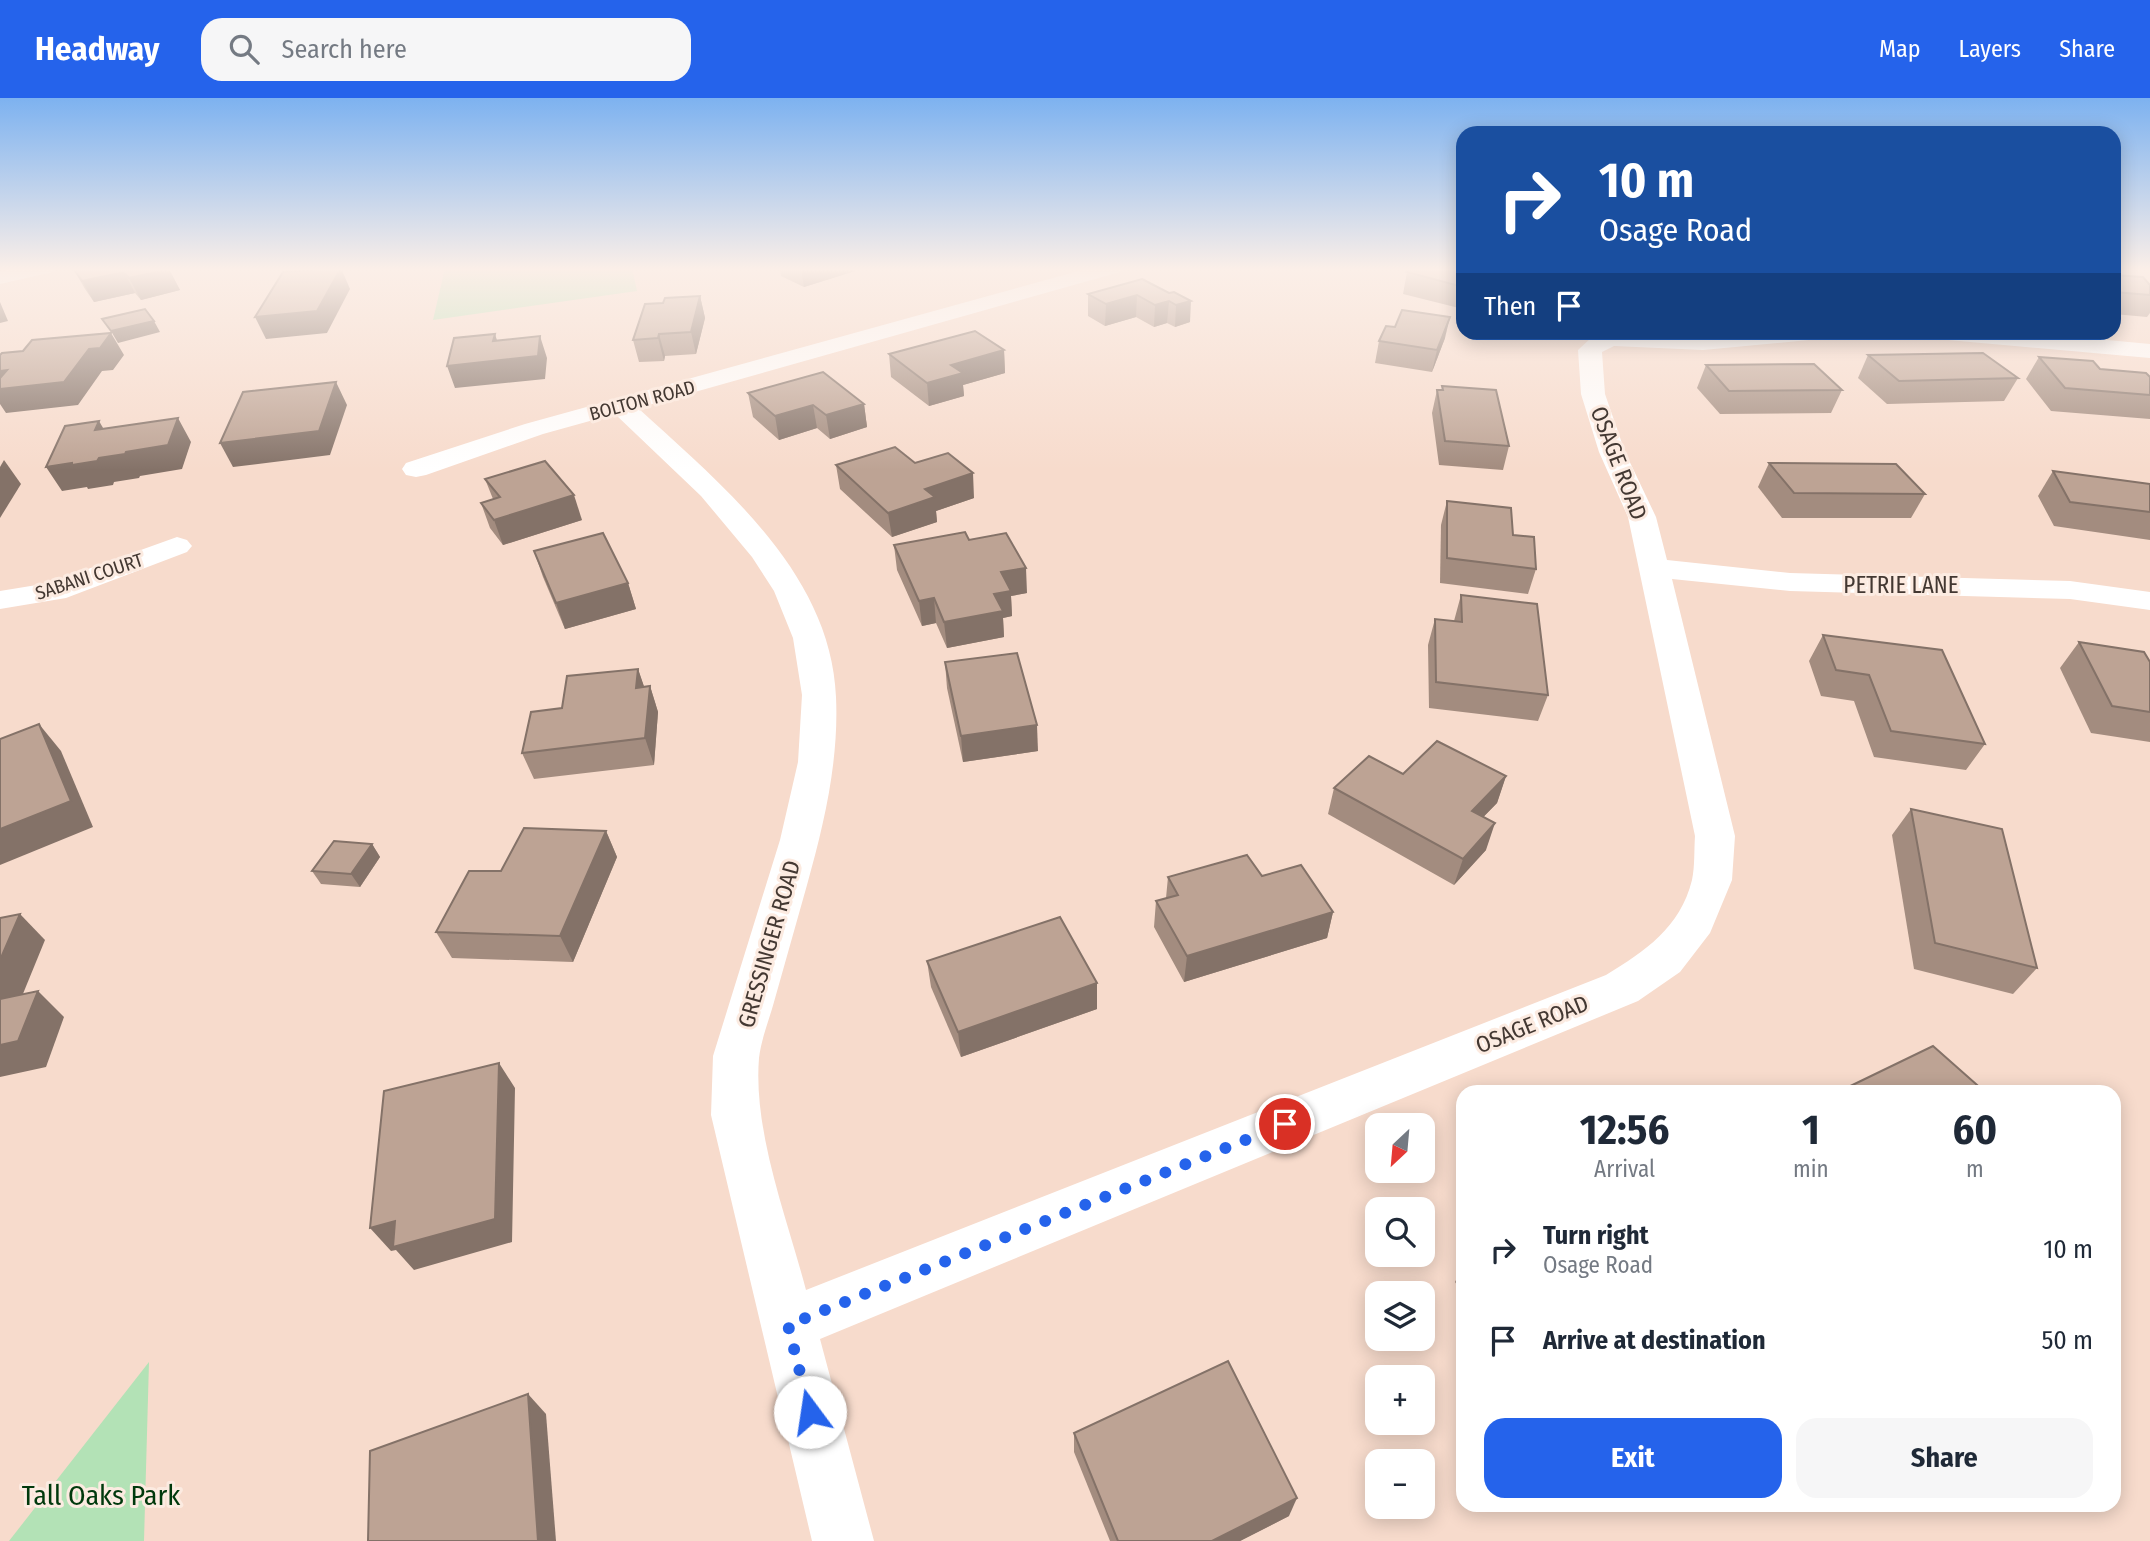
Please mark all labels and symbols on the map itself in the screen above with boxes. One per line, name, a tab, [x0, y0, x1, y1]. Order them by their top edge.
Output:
street label: BOLTON ROAD	[587, 375, 697, 426]
street label: OSAGE ROAD	[1585, 402, 1653, 524]
street label: SABANI COURT	[32, 548, 146, 605]
street label: PETRIE LANE	[1843, 571, 1959, 599]
street label: GRESSINGER ROAD	[732, 857, 806, 1031]
street label: OSAGE ROAD	[1472, 989, 1592, 1059]
pin	[1255, 1094, 1315, 1154]
north arrow	[1365, 1113, 1435, 1183]
position arrow	[773, 1375, 847, 1449]
park label: Tall Oaks Park	[22, 1479, 181, 1512]

